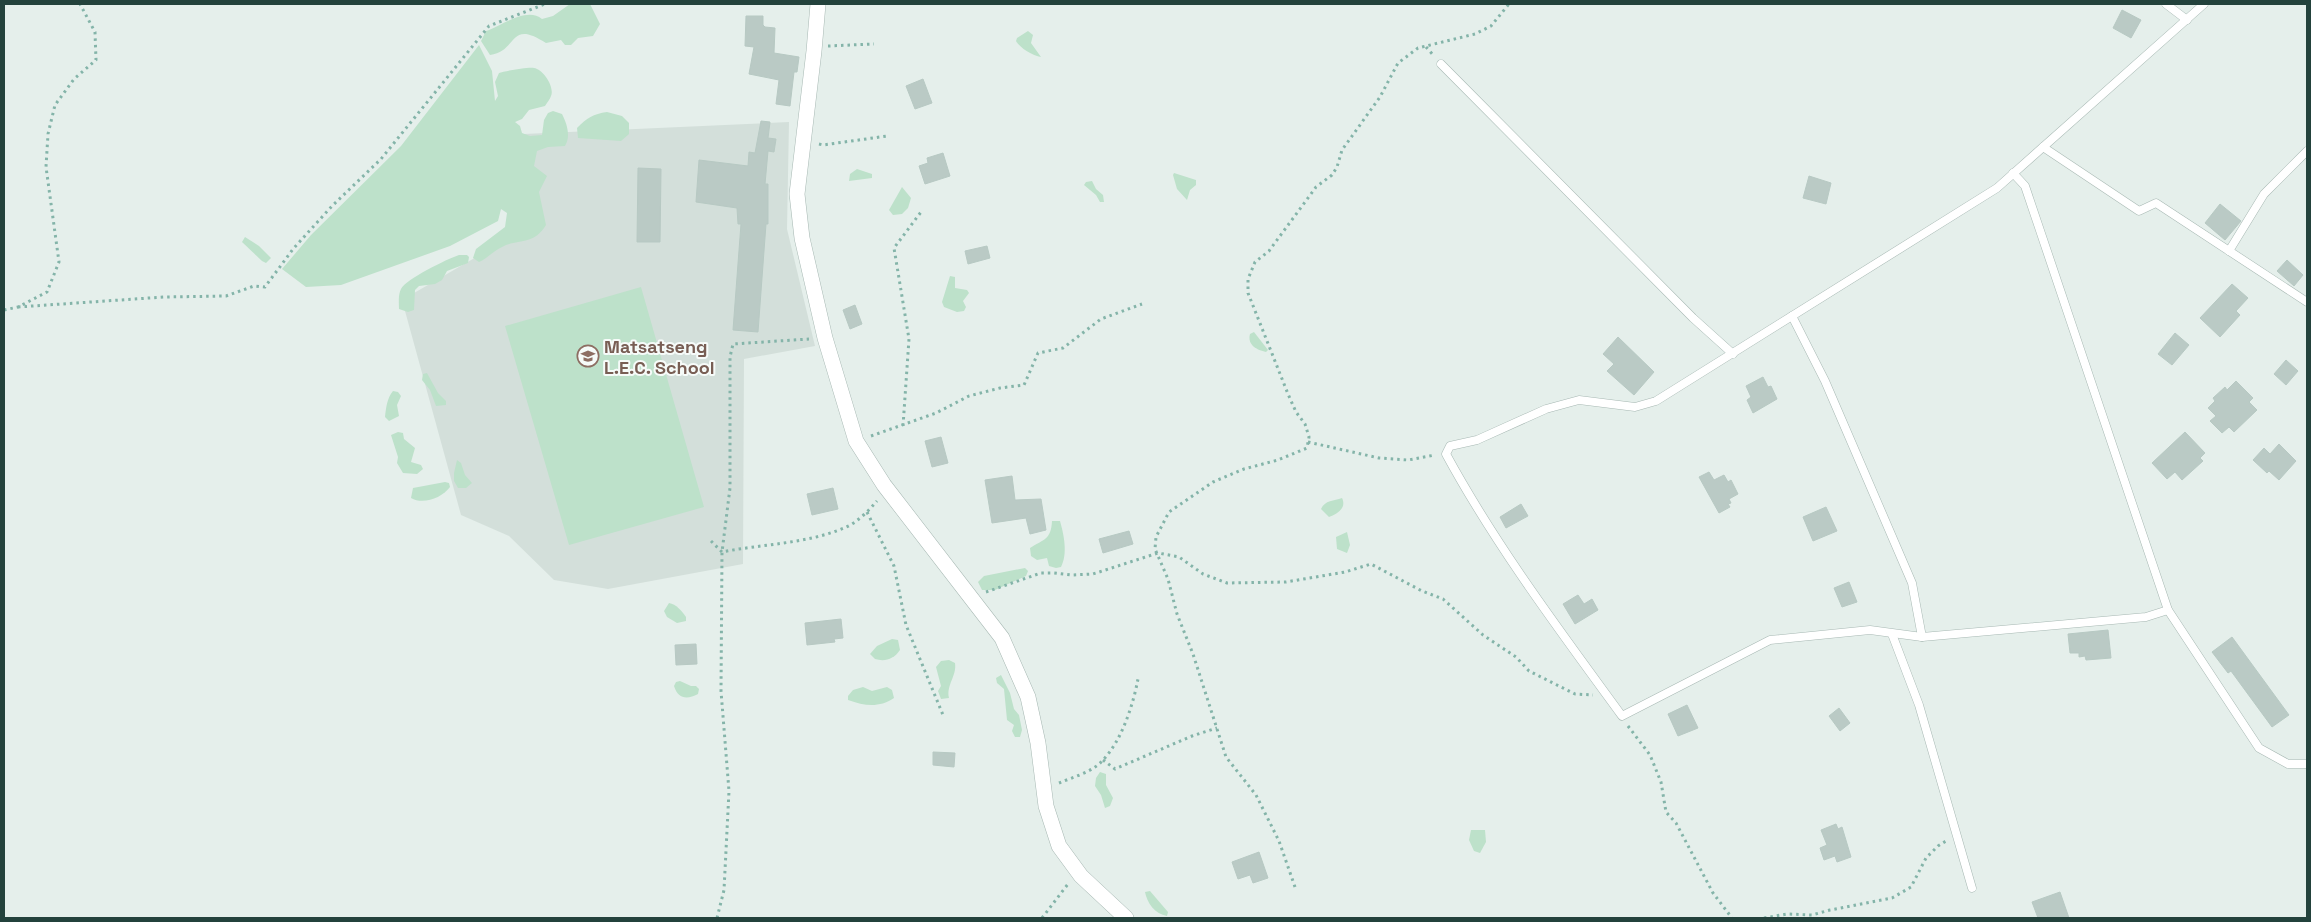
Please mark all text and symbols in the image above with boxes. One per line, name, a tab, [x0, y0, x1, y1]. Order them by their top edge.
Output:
place label: Matsatseng L.E.C. School	[604, 335, 714, 379]
school or university icon: Matsatseng L.E.C. School	[576, 344, 600, 368]

